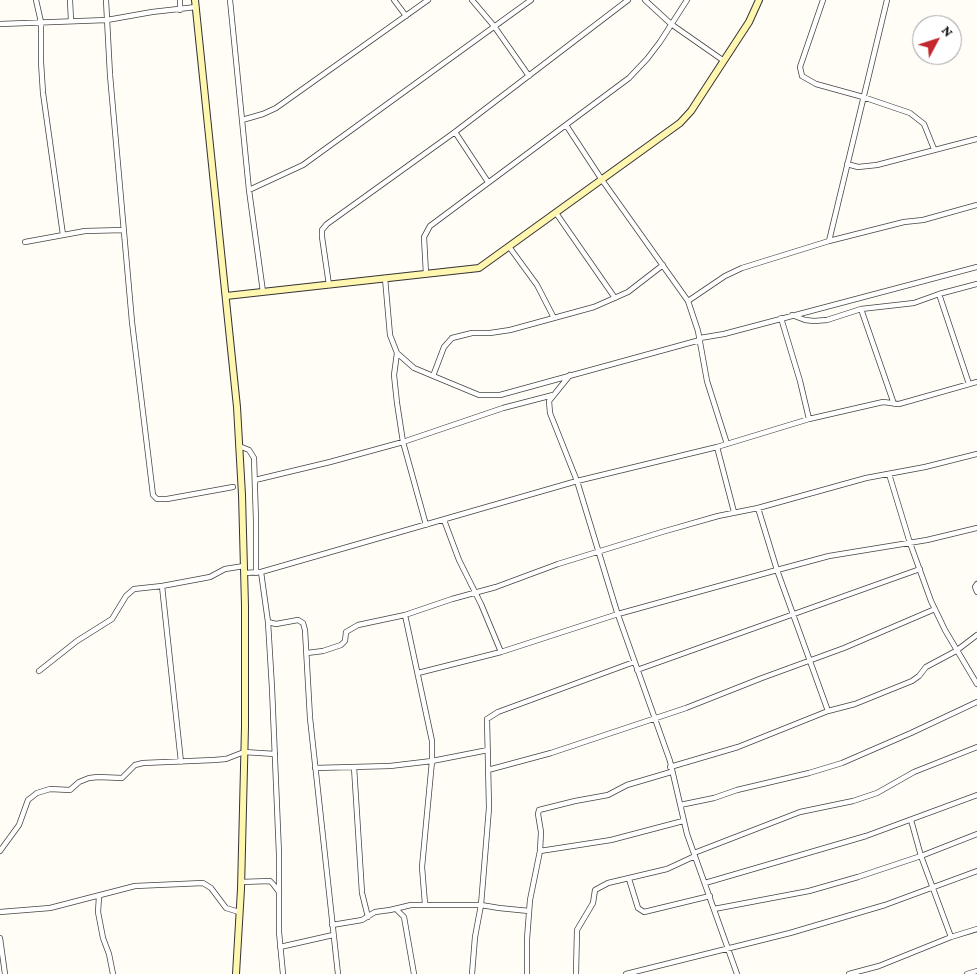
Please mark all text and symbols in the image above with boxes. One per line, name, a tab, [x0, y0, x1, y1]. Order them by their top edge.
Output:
north arrow	[912, 15, 962, 65]
text: N	[939, 22, 957, 40]

